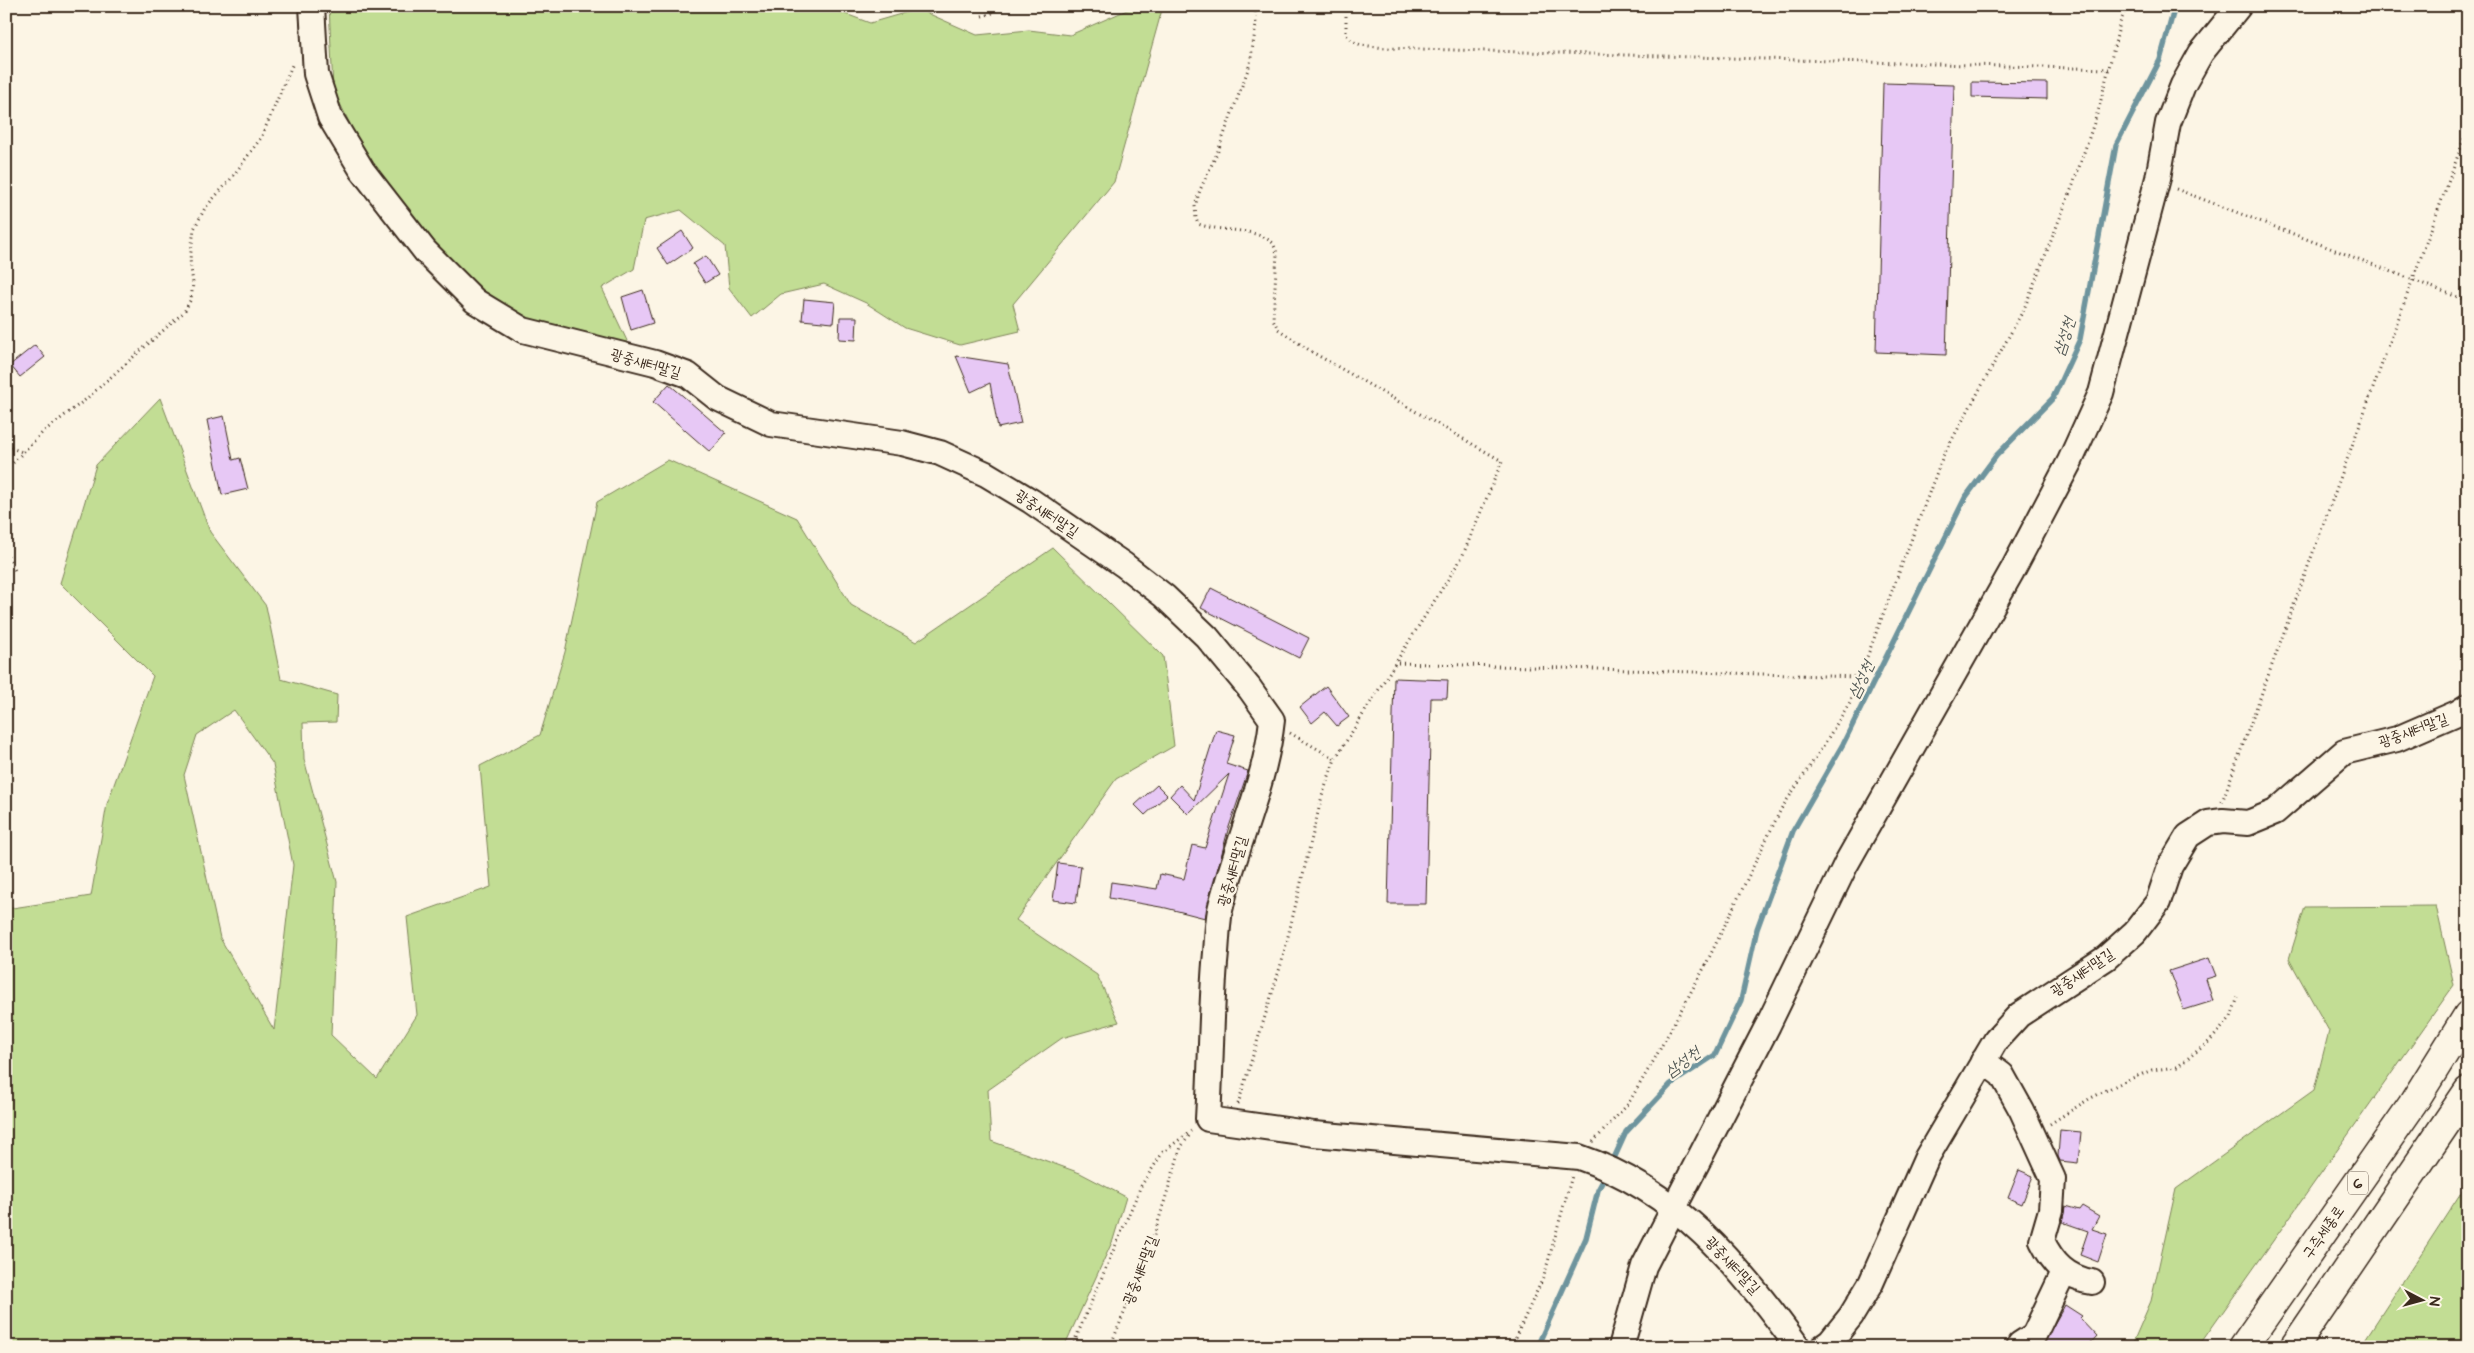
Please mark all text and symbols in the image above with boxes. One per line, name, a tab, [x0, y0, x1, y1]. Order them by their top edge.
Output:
water label: 삼성천	[2048, 313, 2081, 358]
street label: 광중새터말길	[608, 343, 684, 384]
street label: 광중새터말길	[1011, 484, 1083, 542]
water label: 삼성천	[1843, 655, 1880, 702]
street label: 광중새터말길	[2376, 708, 2451, 753]
street label: 광중새터말길	[1212, 833, 1253, 909]
street label: 광중새터말길	[2046, 943, 2118, 1001]
water label: 삼성천	[1660, 1040, 1706, 1082]
road number: 6	[2348, 1172, 2368, 1194]
street label: 구즉세종로	[2297, 1202, 2349, 1263]
street label: 광중새터말길	[1700, 1232, 1765, 1299]
street label: 광중새터말길	[1118, 1233, 1163, 1308]
north arrow	[2396, 1276, 2446, 1326]
text: N	[2424, 1296, 2444, 1307]

